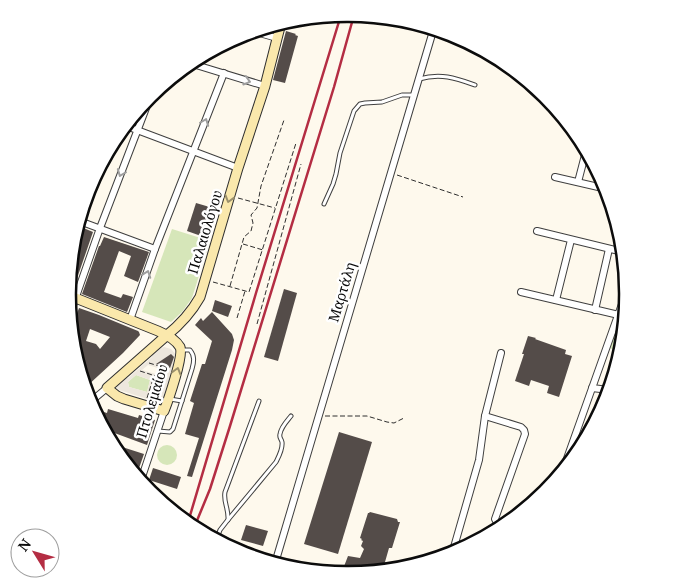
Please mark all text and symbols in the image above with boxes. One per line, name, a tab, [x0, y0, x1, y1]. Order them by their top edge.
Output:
one-way arrow	[242, 75, 251, 85]
one-way arrow	[198, 118, 209, 127]
one-way arrow	[116, 168, 127, 177]
street label: Παλαιολόγου	[183, 188, 226, 276]
one-way arrow	[224, 195, 234, 203]
street label: Μαρτάλη	[323, 260, 360, 324]
one-way arrow	[141, 270, 151, 278]
street label: Πτολεμαίου	[131, 362, 172, 440]
one-way arrow	[171, 367, 181, 375]
north arrow	[10, 528, 60, 578]
text: N	[13, 535, 35, 555]

